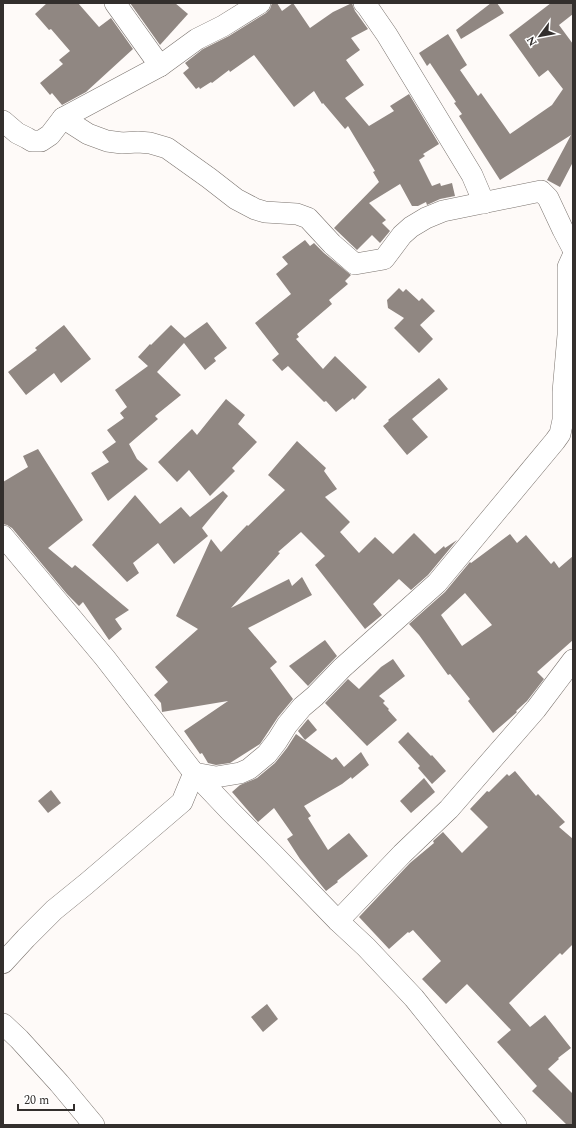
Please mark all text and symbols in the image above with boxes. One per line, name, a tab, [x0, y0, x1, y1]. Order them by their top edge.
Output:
north arrow	[520, 16, 560, 56]
text: N	[522, 33, 542, 49]
scale bar	[18, 1086, 74, 1112]
text: 20 m	[24, 1091, 49, 1110]

